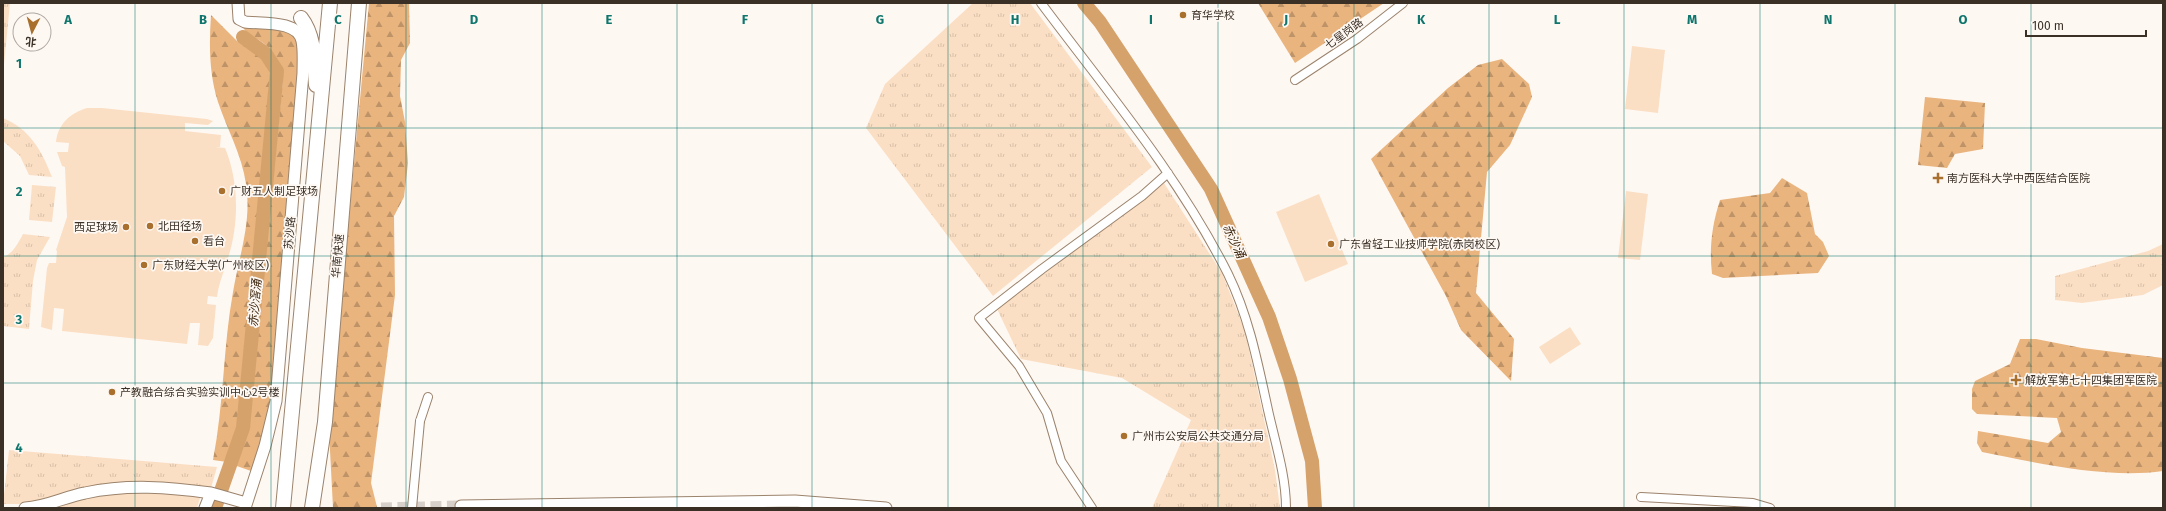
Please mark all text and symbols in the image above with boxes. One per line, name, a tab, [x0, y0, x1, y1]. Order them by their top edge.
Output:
place label: 育华学校	[1191, 9, 1235, 22]
marker: 育华学校	[1178, 10, 1188, 20]
north arrow	[12, 12, 52, 52]
text: A	[63, 12, 72, 27]
text: B	[199, 12, 207, 27]
text: C	[334, 12, 342, 27]
text: D	[470, 12, 479, 27]
text: E	[606, 12, 613, 27]
text: F	[742, 12, 749, 27]
text: G	[876, 12, 884, 27]
text: H	[1011, 12, 1019, 27]
text: I	[1149, 12, 1153, 27]
text: J	[1283, 12, 1288, 27]
text: K	[1417, 12, 1426, 27]
text: L	[1554, 12, 1561, 27]
text: M	[1687, 12, 1697, 27]
text: N	[1824, 12, 1832, 27]
text: O	[1959, 12, 1968, 27]
scale bar	[2026, 12, 2146, 38]
street label: 七星岗路	[1322, 16, 1366, 52]
text: 100 m	[2032, 19, 2064, 33]
text: 北	[25, 34, 37, 48]
text: 1	[16, 56, 22, 71]
marker: 南方医科大学中西医结合医院	[1932, 172, 1944, 184]
place label: 南方医科大学中西医结合医院	[1947, 172, 2090, 185]
text: 2	[16, 184, 23, 199]
place label: 广财五人制足球场	[230, 185, 318, 198]
marker: 广财五人制足球场	[217, 186, 227, 196]
street label: 苏沙路	[282, 216, 298, 250]
place label: 北田径场	[158, 220, 202, 233]
place label: 西足球场	[74, 221, 118, 234]
marker: 北田径场	[145, 221, 155, 231]
marker: 西足球场	[121, 222, 131, 232]
water label: 赤沙涌	[1220, 222, 1249, 262]
street label: 华南快速	[330, 234, 346, 278]
place label: 看台	[203, 235, 225, 248]
marker: 看台	[190, 236, 200, 246]
place label: 广东省轻工业技师学院(赤岗校区)	[1339, 238, 1501, 251]
marker: 广东省轻工业技师学院(赤岗校区)	[1326, 239, 1336, 249]
place label: 广东财经大学(广州校区)	[152, 259, 270, 272]
marker: 广东财经大学(广州校区)	[139, 260, 149, 270]
water label: 赤沙滘涌	[246, 276, 264, 328]
text: 3	[15, 312, 23, 327]
marker: 解放军第七十四集团军医院	[2010, 374, 2022, 386]
place label: 解放军第七十四集团军医院	[2025, 374, 2157, 387]
place label: 产教融合综合实验实训中心2号楼	[120, 386, 279, 399]
marker: 产教融合综合实验实训中心2号楼	[107, 387, 117, 397]
place label: 广州市公安局公共交通分局	[1132, 430, 1264, 443]
marker: 广州市公安局公共交通分局	[1119, 431, 1129, 441]
text: 4	[15, 440, 23, 455]

